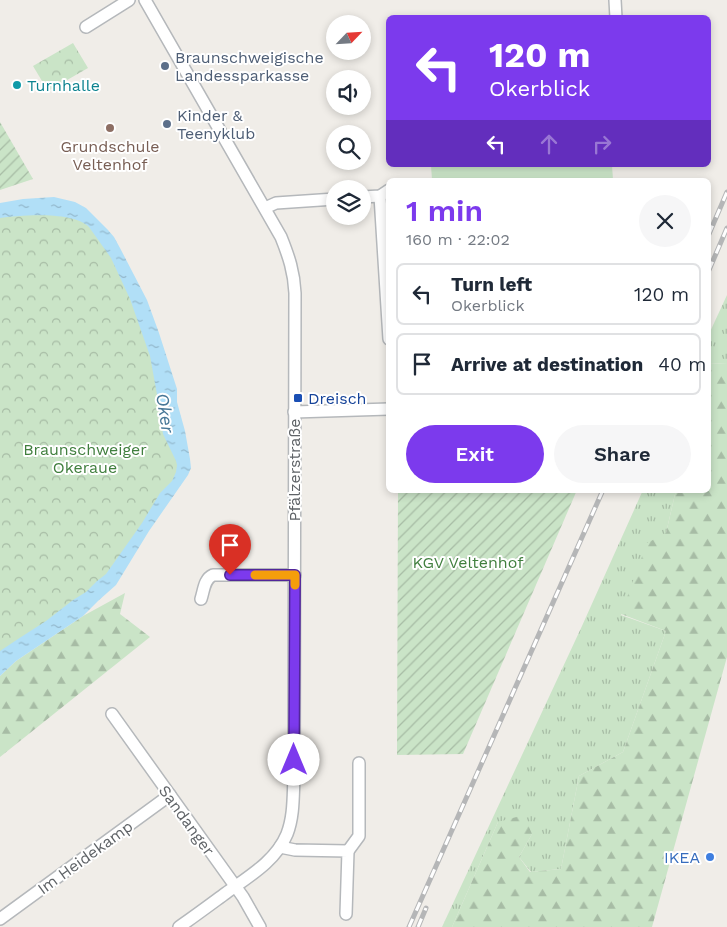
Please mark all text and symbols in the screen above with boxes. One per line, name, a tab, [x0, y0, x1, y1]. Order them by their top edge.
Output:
north arrow	[326, 15, 371, 60]
map controls	[326, 15, 371, 225]
text: 120 m	[489, 34, 590, 76]
icon: left	[406, 35, 471, 100]
place label: Braunschweigische Landessparkasse	[175, 48, 324, 85]
marker: Braunschweigische Landessparkasse	[159, 60, 171, 72]
button: sound	[326, 70, 371, 115]
place label: Turnhalle	[27, 76, 100, 95]
text: Okerblick	[489, 76, 590, 101]
marker: Turnhalle	[11, 79, 23, 91]
place label: Kinder & Teenyklub	[177, 106, 255, 143]
marker: Kinder & Teenyklub	[161, 118, 173, 130]
marker: Grundschule Veltenhof	[104, 122, 116, 134]
button: search	[326, 125, 371, 170]
icon: left	[482, 130, 510, 158]
icon: ahead	[535, 130, 563, 158]
icon: right	[588, 130, 616, 158]
place label: Grundschule Veltenhof	[60, 137, 160, 174]
button: layers	[326, 180, 371, 225]
text: 1 min	[406, 193, 483, 228]
button: close	[639, 195, 691, 247]
text: 160 m · 22:02	[406, 230, 510, 249]
text: Turn left	[451, 273, 532, 296]
icon: left	[408, 280, 436, 308]
text: 120 m	[634, 283, 689, 306]
text: Okerblick	[451, 296, 525, 315]
icon: arrive	[408, 350, 436, 378]
text: Arrive at destination	[451, 353, 643, 376]
text: 40 m	[658, 353, 706, 376]
place label: Dreisch	[308, 389, 367, 408]
water label: Oker	[152, 392, 179, 435]
marker: Dreisch	[292, 392, 304, 404]
street label: Pfälzerstraße	[285, 419, 304, 521]
button: Exit	[406, 425, 544, 483]
button: Share	[554, 425, 691, 483]
park label: Braunschweiger Okeraue	[23, 440, 147, 477]
pin	[209, 524, 251, 575]
icon: arrive	[216, 531, 244, 559]
park label: KGV Veltenhof	[412, 553, 524, 572]
position arrow	[267, 733, 319, 785]
street label: Sandanger	[155, 781, 219, 860]
street label: Im Heidekamp	[34, 817, 137, 898]
place label: IKEA	[664, 848, 700, 867]
marker: IKEA	[704, 851, 716, 863]

